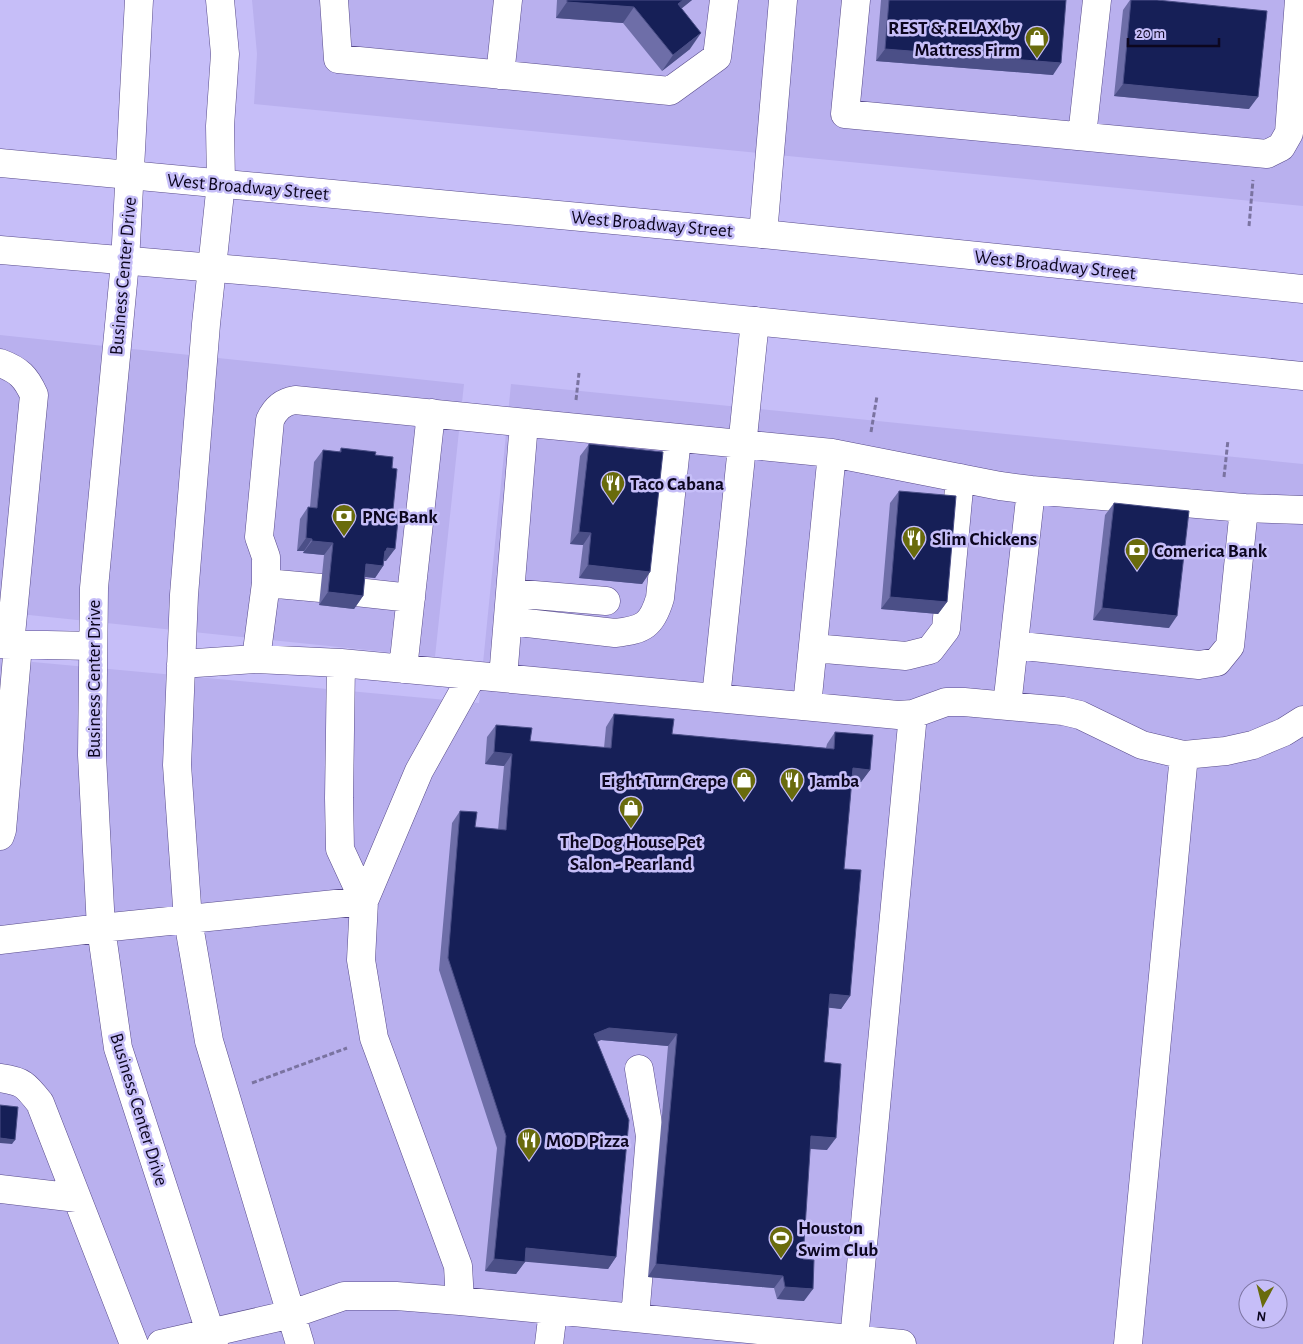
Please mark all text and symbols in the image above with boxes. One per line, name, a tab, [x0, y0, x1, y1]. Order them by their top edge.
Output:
scale bar	[1128, 15, 1219, 47]
place label: REST & RELAX by Mattress Firm	[888, 19, 1020, 60]
shop icon: REST & RELAX by Mattress Firm	[1024, 25, 1050, 59]
text: 20 m	[1136, 26, 1165, 41]
street label: West Broadway Street	[166, 171, 329, 204]
street label: Business Center Drive	[107, 196, 140, 356]
street label: West Broadway Street	[570, 208, 733, 241]
street label: West Broadway Street	[973, 248, 1136, 283]
restaurant icon: Taco Cabana	[600, 470, 626, 504]
place label: Taco Cabana	[630, 475, 724, 494]
bank icon: PNC Bank	[331, 503, 357, 537]
place label: PNC Bank	[362, 508, 438, 527]
restaurant icon: Slim Chickens	[901, 525, 927, 559]
place label: Slim Chickens	[932, 530, 1037, 549]
bank icon: Comerica Bank	[1124, 537, 1150, 571]
place label: Comerica Bank	[1154, 542, 1268, 561]
street label: Business Center Drive	[85, 600, 104, 758]
shop icon: Eight Turn Crepe	[731, 767, 757, 801]
restaurant icon: Jamba	[779, 767, 805, 801]
place label: Eight Turn Crepe	[601, 772, 726, 791]
place label: Jamba	[810, 772, 860, 791]
shop icon: The Dog House Pet Salon - Pearland	[618, 795, 644, 829]
place label: The Dog House Pet Salon - Pearland	[560, 833, 703, 874]
street label: Business Center Drive	[106, 1031, 171, 1188]
restaurant icon: MOD Pizza	[516, 1127, 542, 1161]
place label: MOD Pizza	[546, 1132, 629, 1151]
place label: Houston Swim Club	[798, 1219, 878, 1260]
sports icon: Houston Swim Club	[768, 1225, 794, 1259]
north arrow	[1238, 1279, 1288, 1329]
text: N	[1256, 1308, 1267, 1323]

